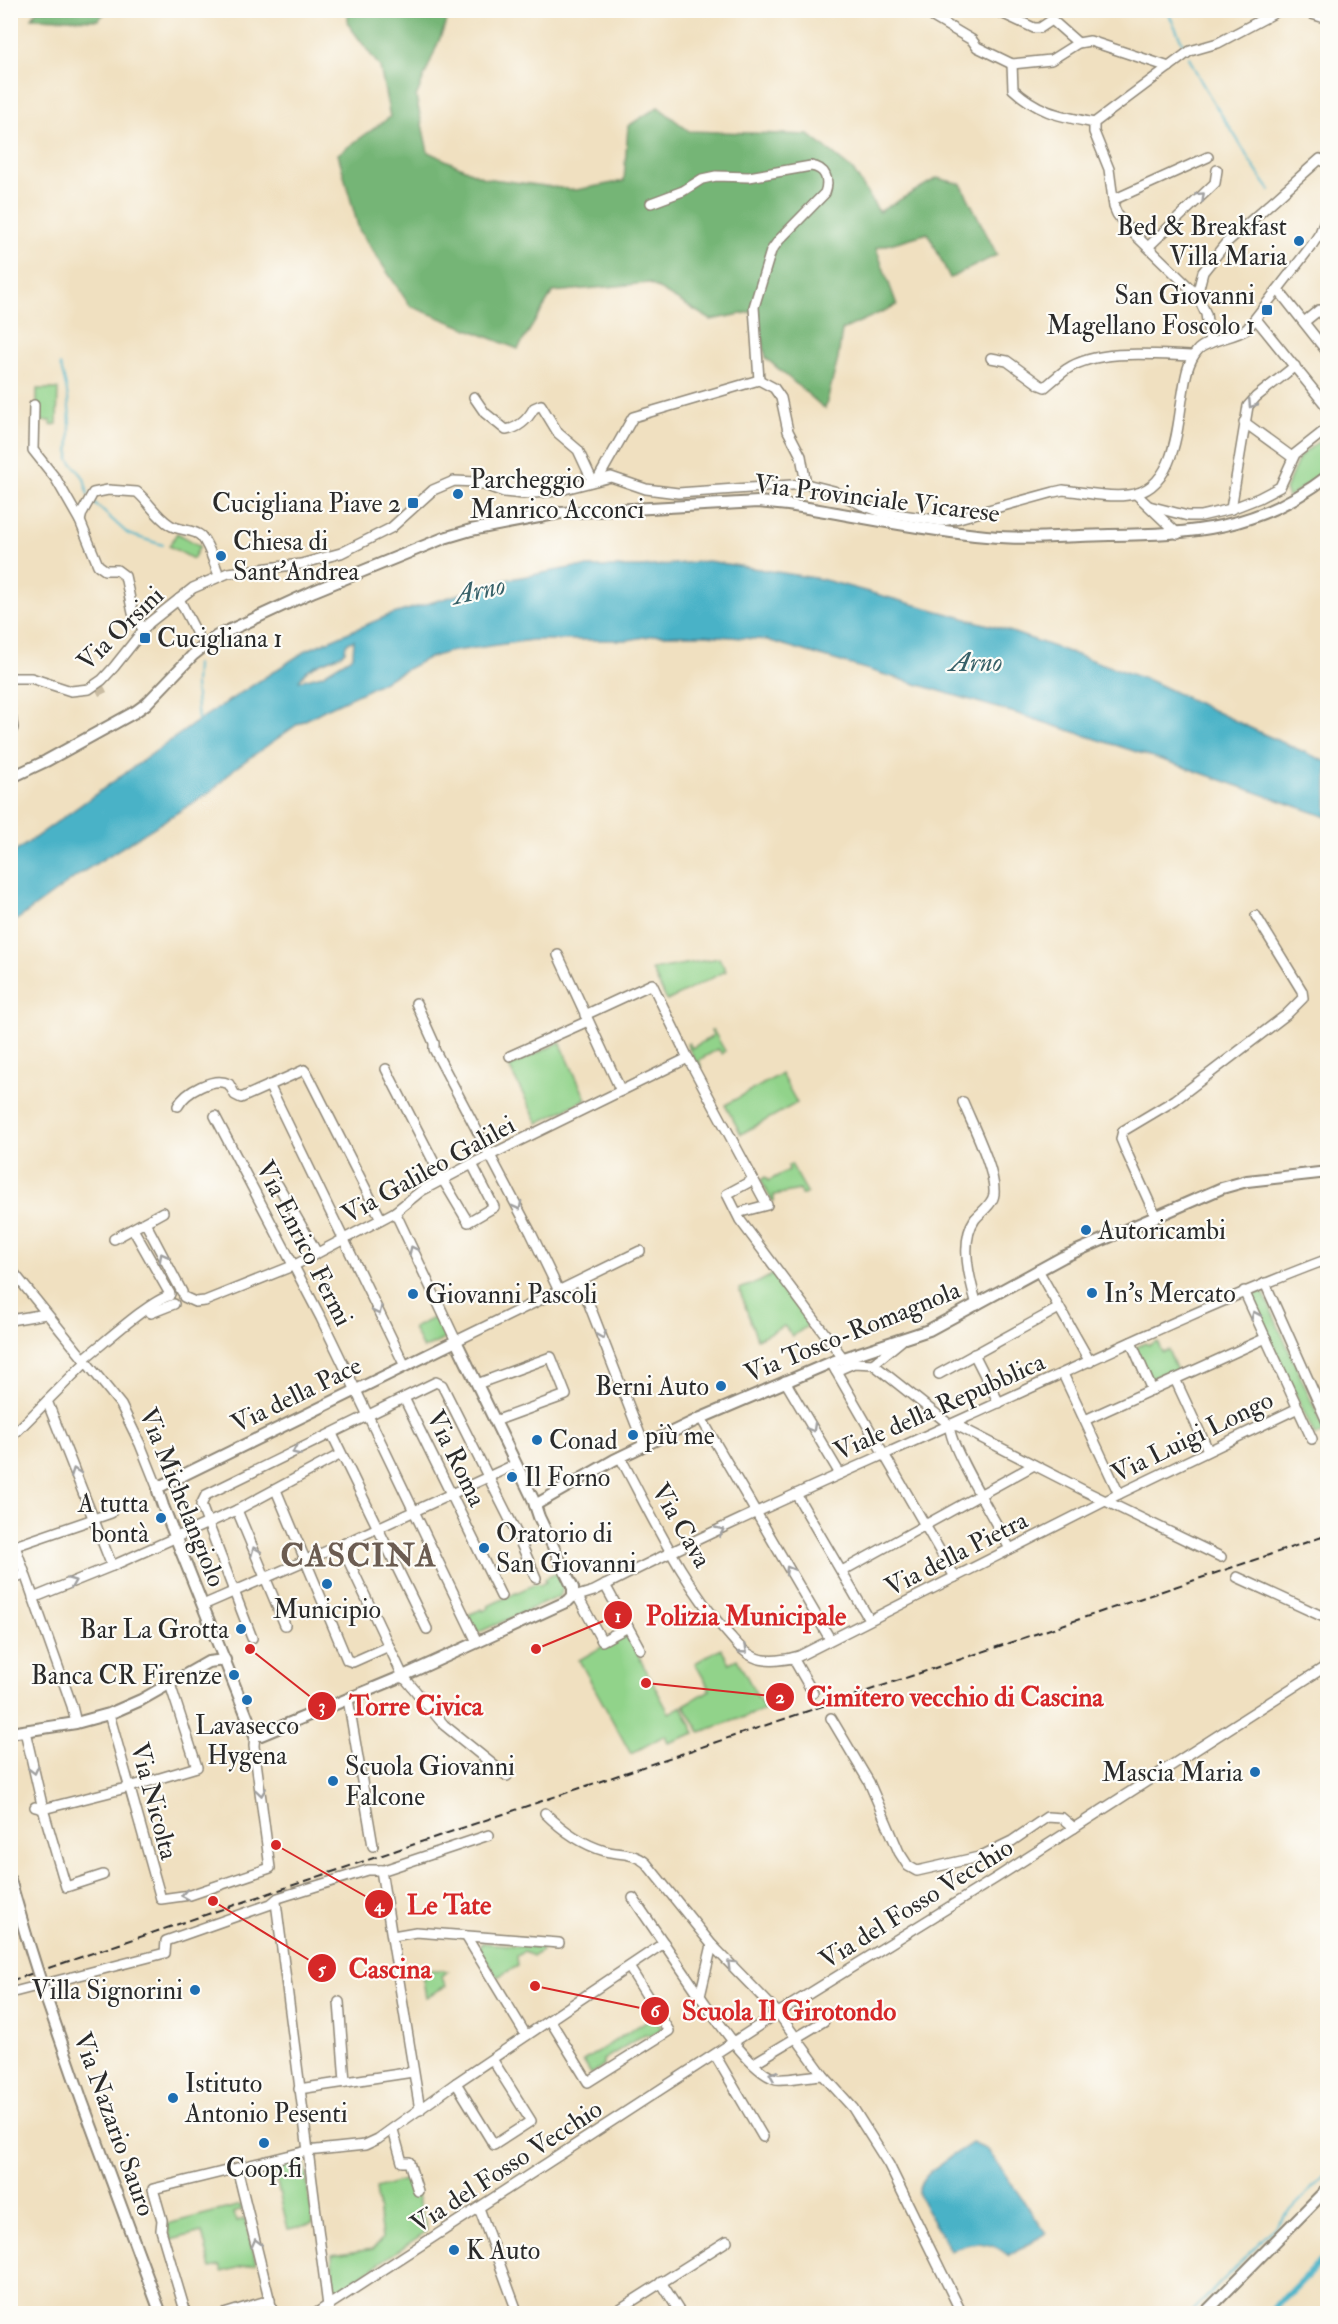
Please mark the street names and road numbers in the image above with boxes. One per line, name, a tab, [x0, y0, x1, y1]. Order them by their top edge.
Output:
street label: Via Provinciale Vicarese	[752, 468, 1002, 530]
street label: Via Orsini	[71, 580, 171, 678]
street label: Via Galileo Galilei	[336, 1109, 521, 1231]
street label: Via Enrico Fermi	[249, 1155, 360, 1332]
street label: Via Tosco-Romagnola	[740, 1274, 965, 1390]
street label: Viale della Repubblica	[829, 1346, 1051, 1469]
street label: Via della Pace	[226, 1350, 367, 1440]
street label: Via Luigi Longo	[1106, 1384, 1279, 1490]
street label: Via Michelangiolo	[132, 1403, 233, 1591]
street label: Via Roma	[419, 1405, 493, 1512]
street label: Via Cava	[644, 1478, 718, 1574]
street label: Via della Pietra	[880, 1504, 1034, 1604]
street label: Via Nicolta	[123, 1739, 185, 1863]
street label: Via del Fosso Vecchio	[814, 1831, 1019, 1976]
street label: Via Nazario Sauro	[66, 2028, 162, 2221]
street label: Via del Fosso Vecchio	[405, 2093, 608, 2241]

